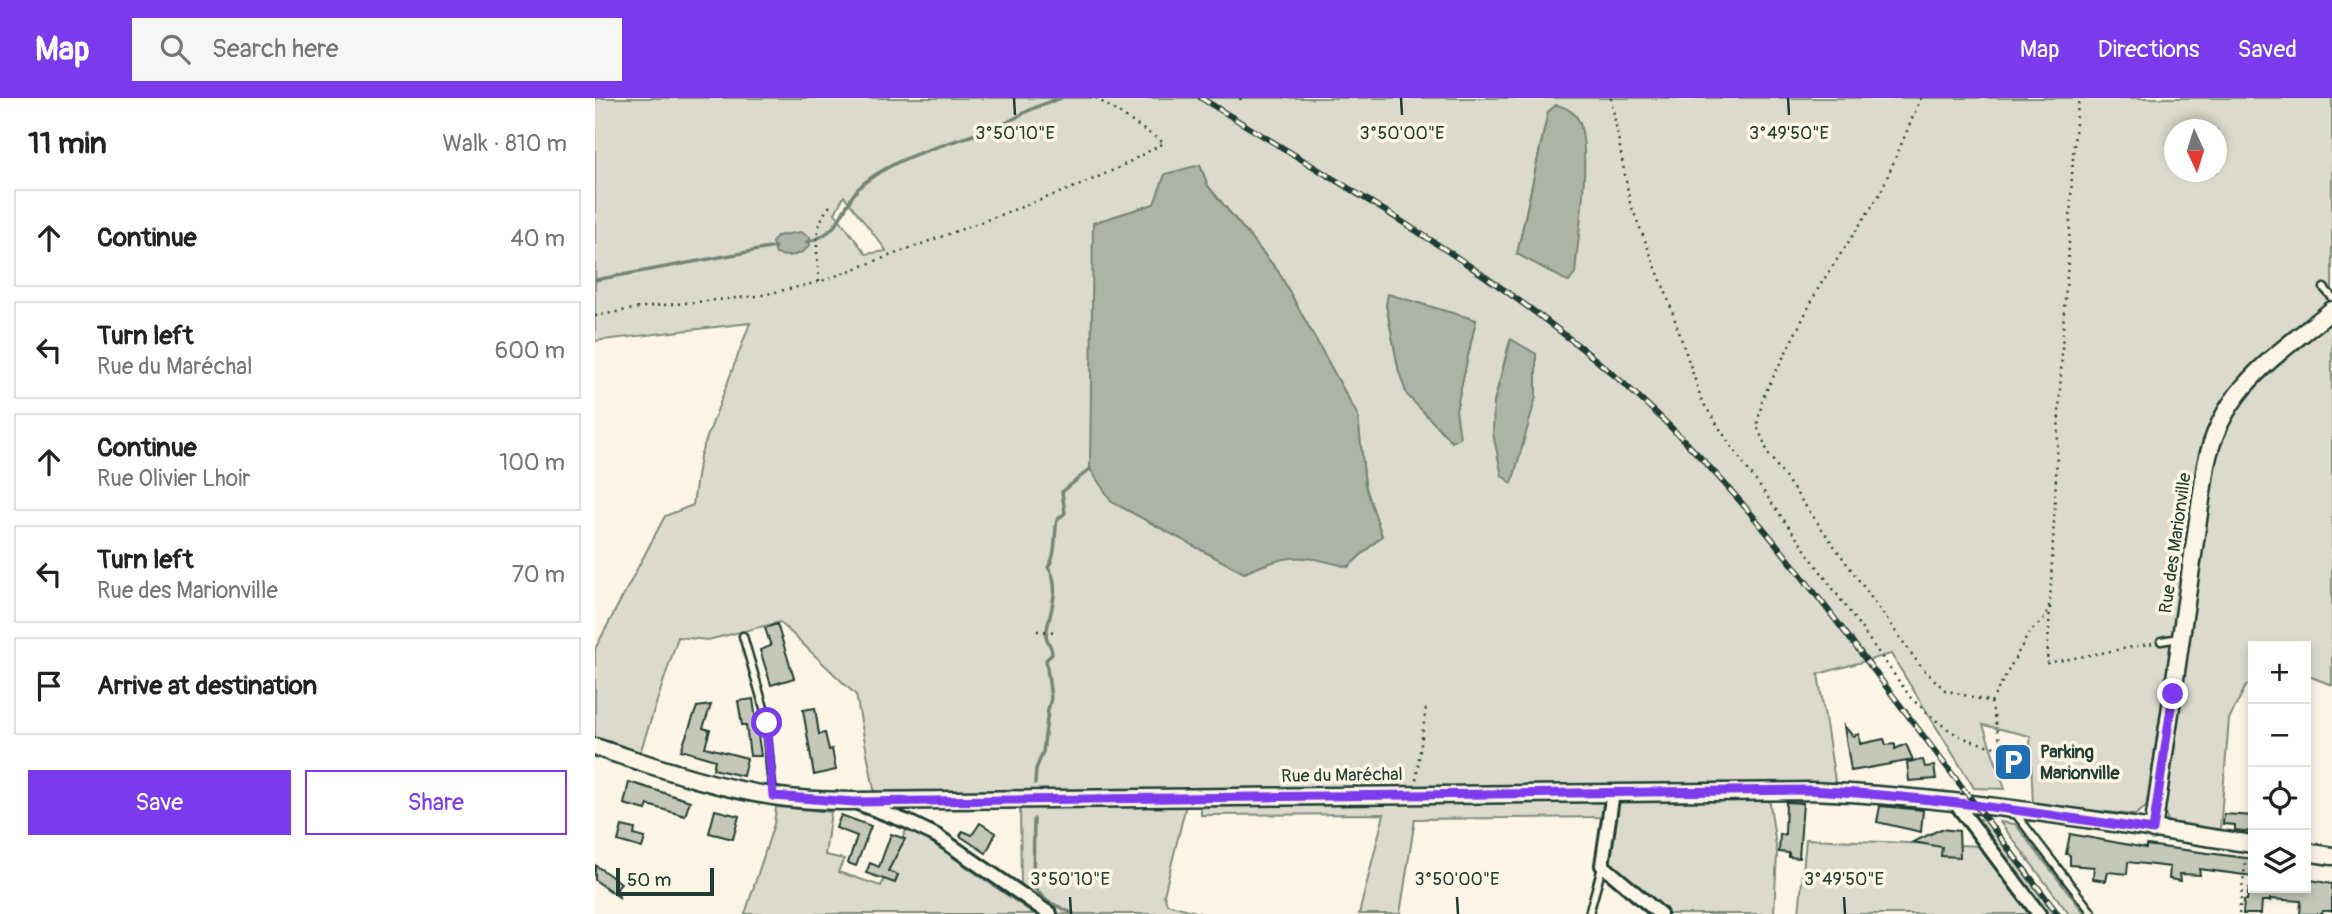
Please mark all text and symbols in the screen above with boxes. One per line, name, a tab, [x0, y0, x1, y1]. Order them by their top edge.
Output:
search box	[132, 18, 622, 81]
text: Map	[35, 29, 90, 70]
icon: search	[156, 30, 194, 68]
text: Search here	[212, 33, 339, 65]
text: Map	[2020, 35, 2060, 64]
text: Directions	[2098, 35, 2199, 64]
text: Saved	[2237, 35, 2297, 64]
north arrow	[2164, 119, 2227, 182]
text: 3°50'10"E	[975, 122, 1055, 145]
text: 3°50'00"E	[1360, 122, 1444, 145]
text: 3°49'50"E	[1749, 122, 1829, 145]
text: 11 min	[28, 125, 107, 162]
text: Walk · 810 m	[442, 129, 567, 158]
icon: ahead	[30, 219, 68, 257]
text: Continue	[97, 222, 197, 254]
text: 40 m	[511, 224, 565, 253]
text: Turn left	[97, 320, 193, 352]
icon: left	[30, 331, 68, 369]
text: 600 m	[495, 336, 565, 365]
text: Rue du Maréchal	[97, 352, 252, 381]
text: Continue	[97, 432, 197, 464]
icon: ahead	[30, 443, 68, 481]
text: 100 m	[499, 448, 565, 477]
text: Rue Olivier Lhoir	[97, 464, 250, 493]
street label: Rue des Marionville	[2154, 471, 2197, 615]
text: Turn left	[97, 544, 193, 576]
icon: left	[30, 555, 68, 593]
text: 70 m	[512, 560, 565, 589]
text: Rue des Marionville	[97, 576, 278, 605]
map controls	[2248, 641, 2311, 893]
button: +	[2248, 641, 2311, 704]
icon: arrive	[30, 667, 68, 705]
text: Arrive at destination	[97, 670, 317, 702]
route end	[2157, 678, 2188, 709]
button: −	[2248, 704, 2311, 767]
route start	[751, 707, 782, 738]
parking icon: Parking Marionville	[1992, 741, 2034, 783]
place label: Parking Marionville	[2040, 741, 2121, 785]
street label: Rue du Maréchal	[1281, 763, 1403, 788]
button: locate	[2248, 767, 2311, 830]
button: Save	[28, 770, 291, 835]
button: Share	[305, 770, 567, 835]
button: layers	[2248, 830, 2311, 893]
scale bar	[616, 865, 714, 897]
text: 50 m	[627, 868, 671, 892]
text: 3°50'10"E	[1030, 868, 1110, 891]
text: 3°50'00"E	[1415, 868, 1499, 891]
text: 3°49'50"E	[1804, 868, 1884, 891]

